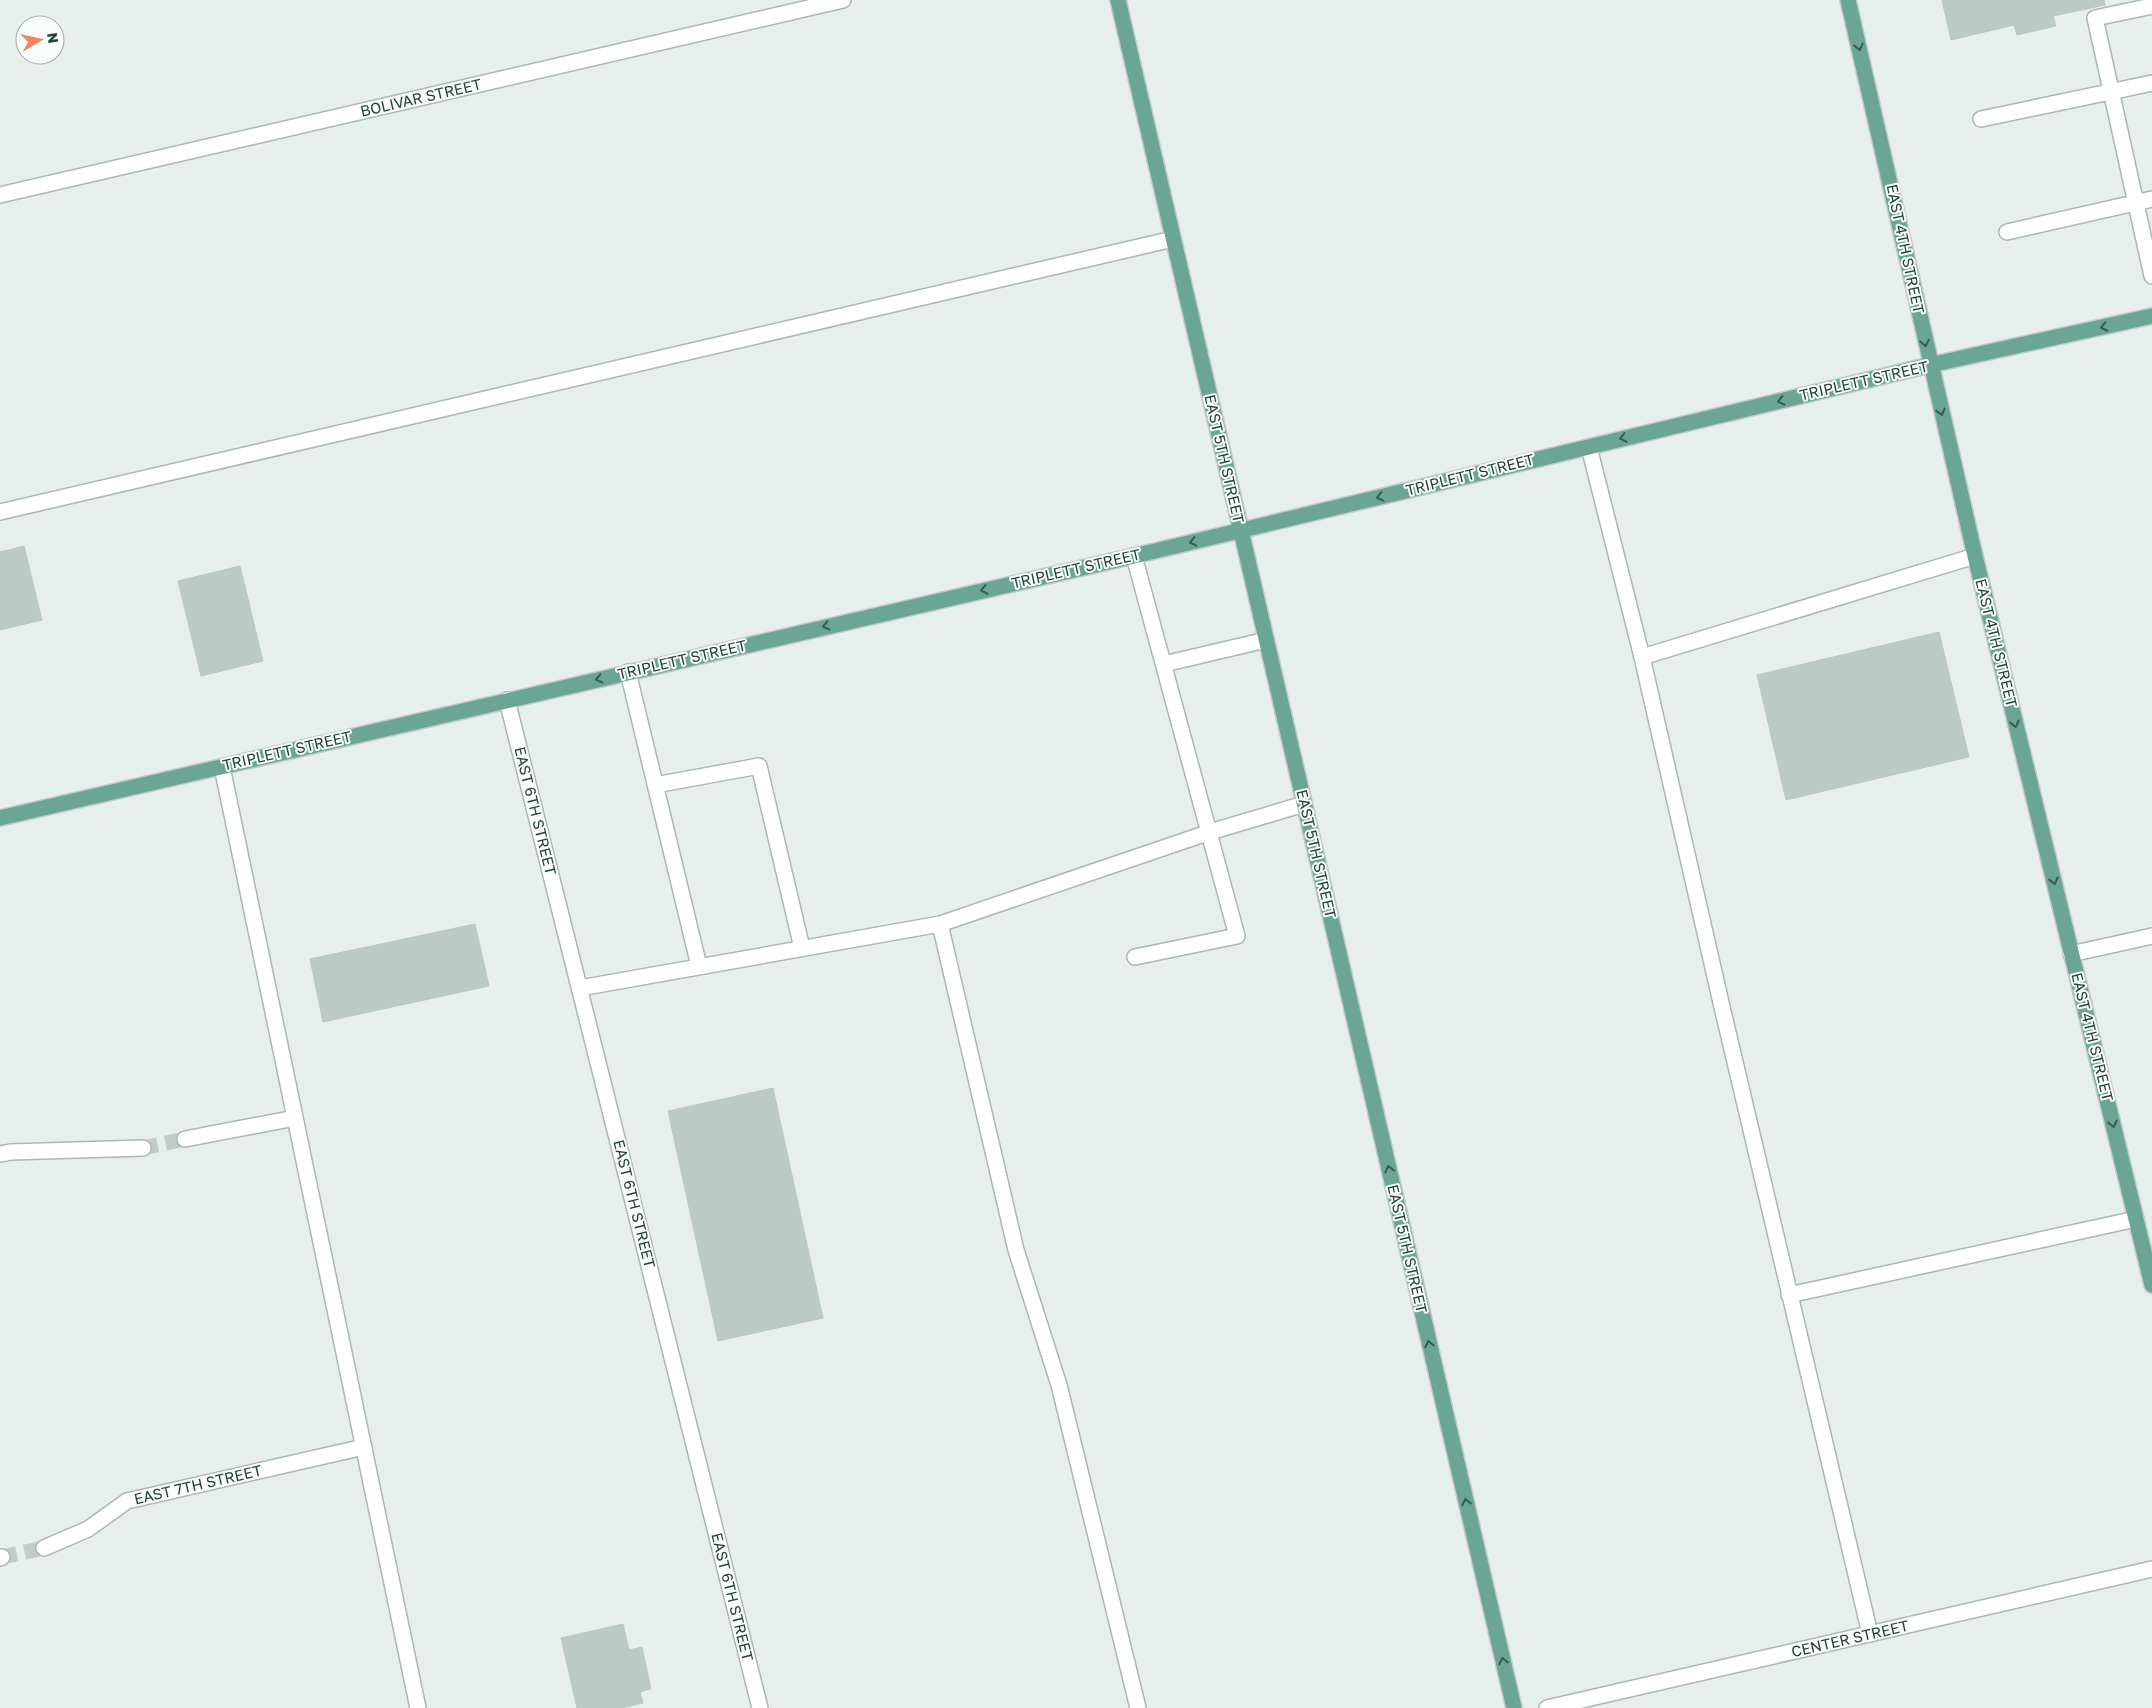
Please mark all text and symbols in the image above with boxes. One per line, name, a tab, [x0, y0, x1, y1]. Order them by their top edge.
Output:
north arrow	[15, 15, 65, 65]
text: N	[44, 31, 63, 44]
one-way arrow	[1853, 43, 1864, 52]
street label: BOLIVAR STREET	[358, 74, 483, 120]
street label: EAST 4TH STREET	[1883, 182, 1928, 315]
one-way arrow	[2100, 321, 2109, 331]
one-way arrow	[1919, 338, 1930, 347]
street label: TRIPLETT STREET	[1798, 356, 1930, 404]
street label: EAST 5TH STREET	[1201, 393, 1249, 525]
one-way arrow	[1776, 395, 1785, 406]
one-way arrow	[1935, 408, 1946, 417]
one-way arrow	[1619, 433, 1627, 443]
street label: TRIPLETT STREET	[1404, 449, 1536, 499]
one-way arrow	[1375, 491, 1384, 502]
one-way arrow	[1189, 536, 1198, 547]
street label: TRIPLETT STREET	[1010, 544, 1142, 592]
street label: EAST 4TH STREET	[1972, 577, 2022, 709]
one-way arrow	[979, 584, 988, 595]
one-way arrow	[821, 620, 830, 631]
street label: TRIPLETT STREET	[616, 635, 748, 683]
one-way arrow	[595, 673, 604, 684]
one-way arrow	[2009, 719, 2020, 728]
street label: TRIPLETT STREET	[221, 726, 353, 774]
street label: EAST 6TH STREET	[511, 745, 561, 877]
street label: EAST 5TH STREET	[1293, 788, 1341, 920]
one-way arrow	[2048, 877, 2059, 886]
street label: EAST 4TH STREET	[2068, 971, 2118, 1103]
one-way arrow	[2107, 1120, 2118, 1129]
street label: EAST 6TH STREET	[610, 1138, 660, 1270]
one-way arrow	[1384, 1164, 1395, 1173]
street label: EAST 5TH STREET	[1384, 1183, 1432, 1315]
one-way arrow	[1424, 1339, 1435, 1348]
street label: EAST 7TH STREET	[132, 1461, 263, 1507]
one-way arrow	[1461, 1498, 1472, 1507]
street label: EAST 6TH STREET	[708, 1531, 758, 1663]
street label: CENTER STREET	[1789, 1616, 1910, 1660]
one-way arrow	[1498, 1656, 1509, 1665]

